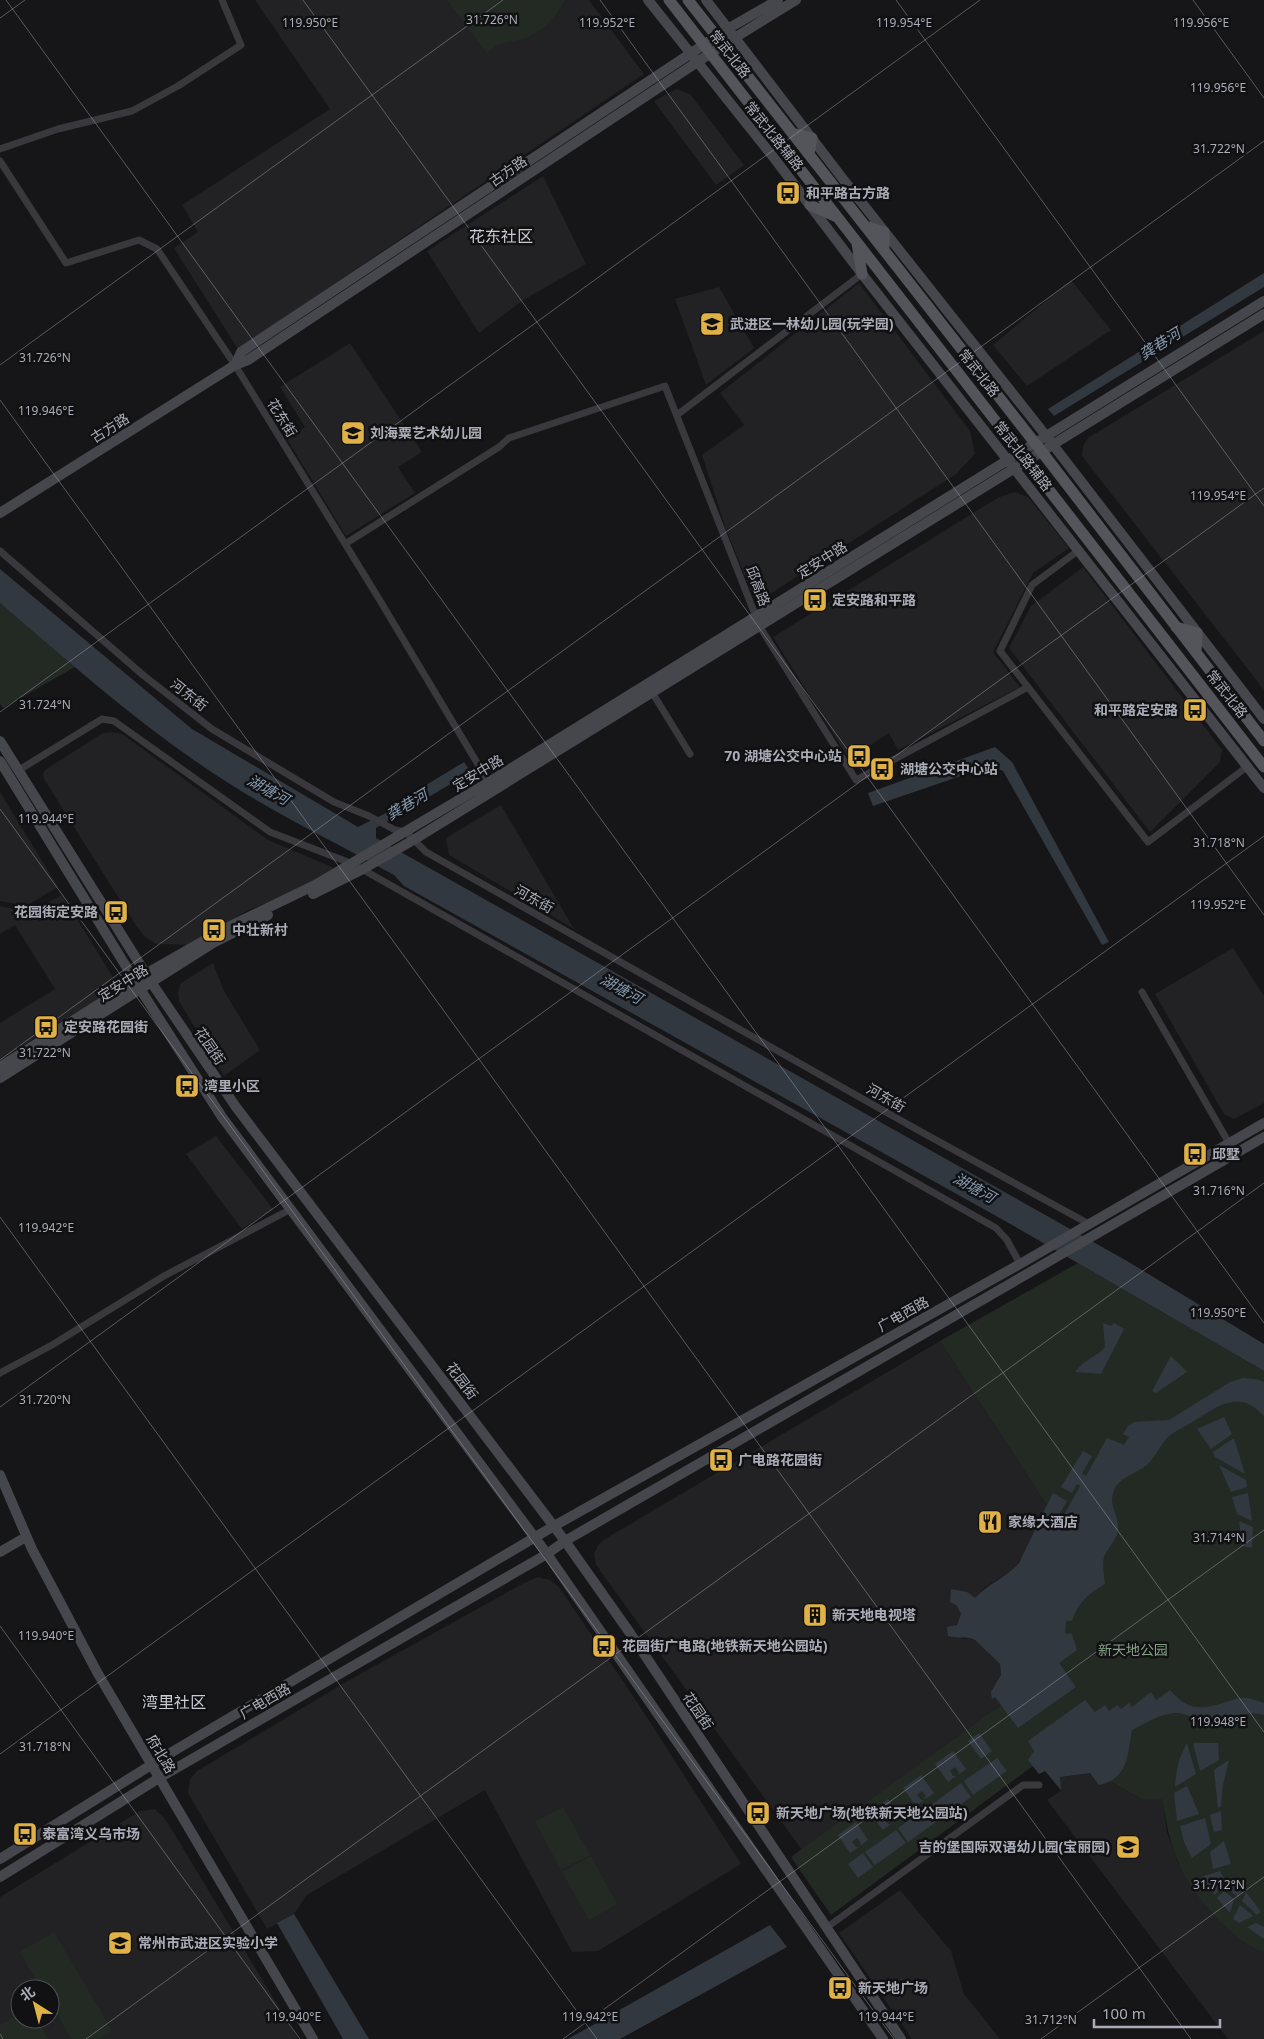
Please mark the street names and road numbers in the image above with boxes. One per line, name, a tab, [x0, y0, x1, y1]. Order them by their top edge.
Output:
street label: 常武北路	[706, 26, 755, 82]
street label: 常武北路辅路	[741, 97, 808, 174]
street label: 古方路	[485, 151, 530, 190]
street label: 常武北路	[955, 345, 1004, 401]
street label: 花东街	[263, 395, 302, 441]
street label: 古方路	[87, 408, 133, 447]
street label: 常武北路辅路	[990, 417, 1057, 495]
street label: 定安中路	[793, 537, 851, 582]
street label: 邱高路	[742, 563, 775, 609]
street label: 常武北路	[1203, 666, 1252, 722]
street label: 河东街	[167, 674, 212, 715]
street label: 定安中路	[449, 750, 507, 795]
street label: 河东街	[511, 880, 557, 917]
street label: 定安中路	[94, 960, 152, 1005]
street label: 花园街	[191, 1023, 230, 1068]
street label: 河东街	[863, 1079, 909, 1116]
street label: 广电西路	[874, 1292, 932, 1335]
street label: 花园街	[442, 1358, 483, 1403]
street label: 广电西路	[236, 1678, 294, 1723]
street label: 花园街	[679, 1688, 718, 1733]
street label: 府北路	[142, 1731, 180, 1777]

